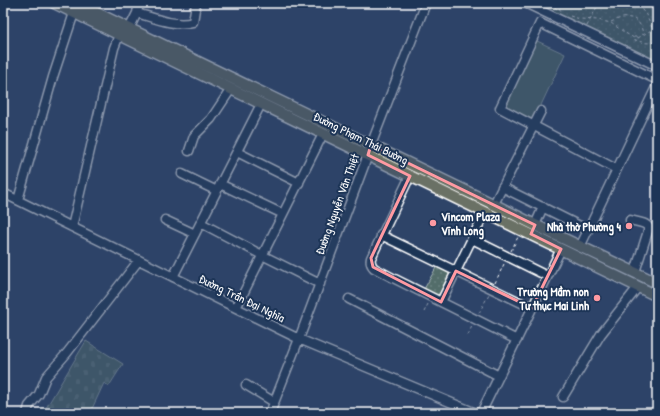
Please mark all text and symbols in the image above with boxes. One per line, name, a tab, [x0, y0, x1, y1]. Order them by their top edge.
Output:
street label: Đường Phạm Thái Bường	[311, 108, 411, 168]
street label: Đường Nguyễn Văn Thiệt	[311, 150, 363, 257]
place label: Vincom Plaza Vĩnh Long	[441, 208, 500, 240]
marker: Vincom Plaza Vĩnh Long	[428, 218, 438, 228]
place label: Nhà thờ Phường 4	[547, 218, 621, 236]
marker: Nhà thờ Phường 4	[624, 221, 634, 231]
street label: Đường Trần Đại Nghĩa	[196, 270, 288, 326]
place label: Trường Mầm non Tư thục Mai Linh	[516, 283, 590, 314]
marker: Trường Mầm non Tư thục Mai Linh	[592, 293, 602, 303]

